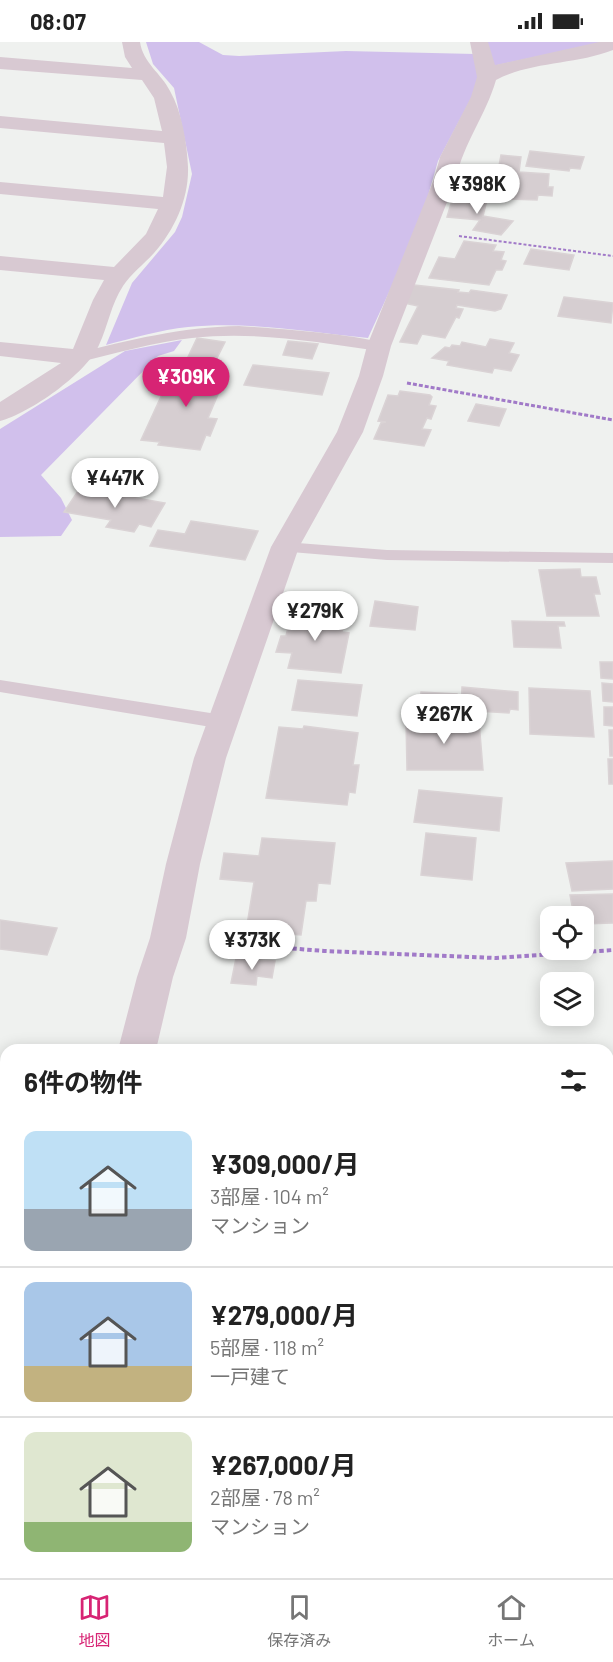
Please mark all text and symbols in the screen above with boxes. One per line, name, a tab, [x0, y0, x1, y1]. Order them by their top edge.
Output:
text: 08:07	[30, 8, 86, 34]
pin: ¥398K	[435, 164, 519, 215]
text: ¥398K	[448, 171, 506, 195]
pin: ¥309K	[144, 357, 228, 408]
text: ¥309K	[156, 364, 216, 388]
pin: ¥447K	[73, 458, 157, 509]
text: ¥447K	[86, 465, 144, 489]
pin: ¥279K	[273, 591, 357, 642]
text: ¥279K	[286, 598, 344, 622]
pin: ¥267K	[402, 694, 486, 745]
text: ¥267K	[415, 701, 473, 725]
map controls	[540, 906, 594, 1026]
button: locate	[540, 906, 594, 960]
pin: ¥373K	[210, 920, 294, 971]
text: ¥373K	[223, 927, 281, 951]
button: layers	[540, 972, 594, 1026]
icon: filters	[557, 1064, 590, 1097]
text: 6件の物件	[24, 1066, 142, 1097]
text: ¥309,000/月	[210, 1148, 359, 1179]
icon: home	[72, 1155, 144, 1227]
text: 3部屋 · 104 m²	[210, 1184, 329, 1208]
text: マンション	[210, 1213, 310, 1237]
text: ¥279,000/月	[210, 1299, 358, 1330]
icon: home	[72, 1306, 144, 1378]
text: 5部屋 · 118 m²	[210, 1335, 324, 1359]
text: 一戸建て	[210, 1364, 290, 1388]
text: ¥267,000/月	[210, 1449, 357, 1480]
icon: home	[72, 1456, 144, 1528]
text: 2部屋 · 78 m²	[210, 1485, 320, 1509]
text: マンション	[210, 1514, 310, 1538]
tab: 地図	[78, 1591, 111, 1651]
tab: 保存済み	[267, 1591, 331, 1651]
tab: ホーム	[487, 1591, 535, 1651]

